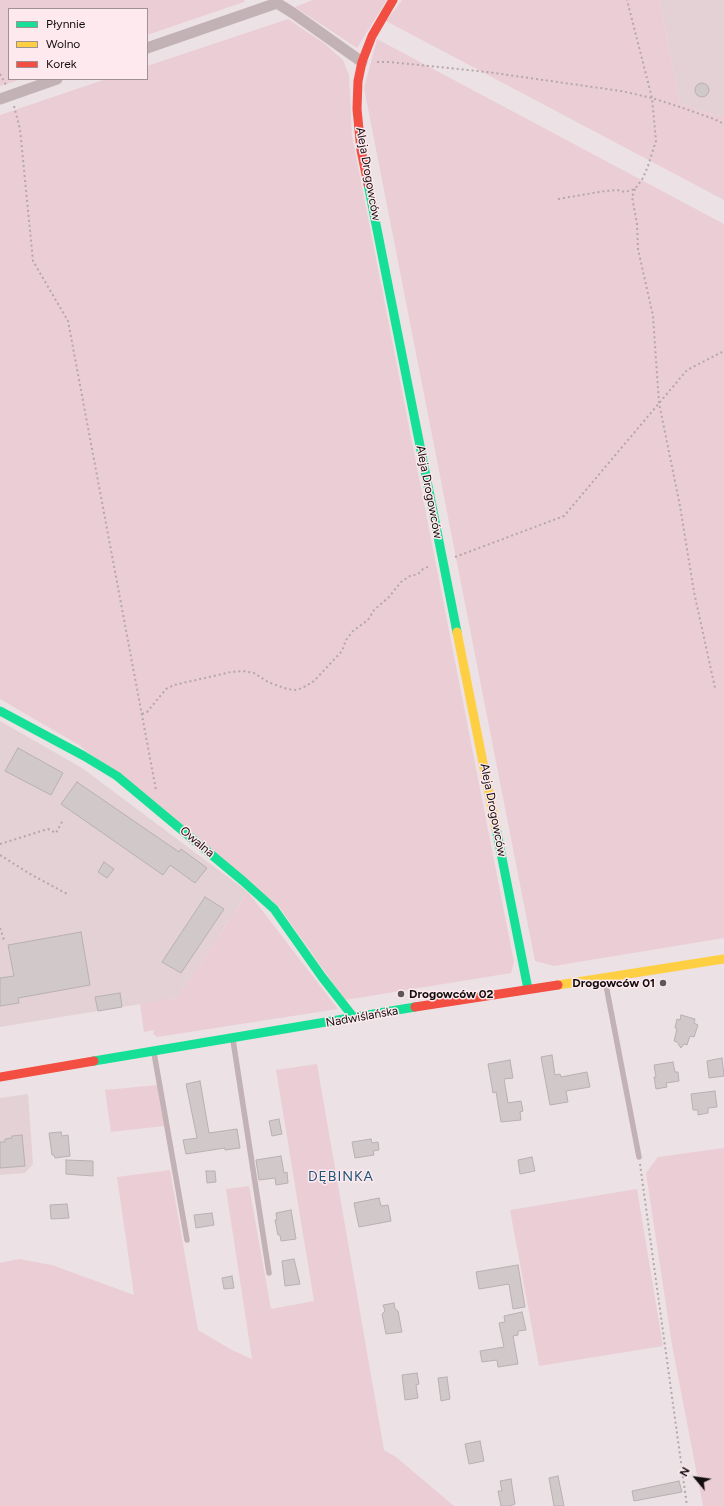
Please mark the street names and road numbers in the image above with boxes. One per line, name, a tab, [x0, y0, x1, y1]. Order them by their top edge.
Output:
street label: Aleja Drogowców	[353, 126, 383, 222]
street label: Aleja Drogowców	[413, 444, 445, 540]
street label: Aleja Drogowców	[477, 762, 509, 858]
street label: Owalna	[177, 824, 217, 860]
street label: Nadwiślańska	[325, 1004, 399, 1030]

